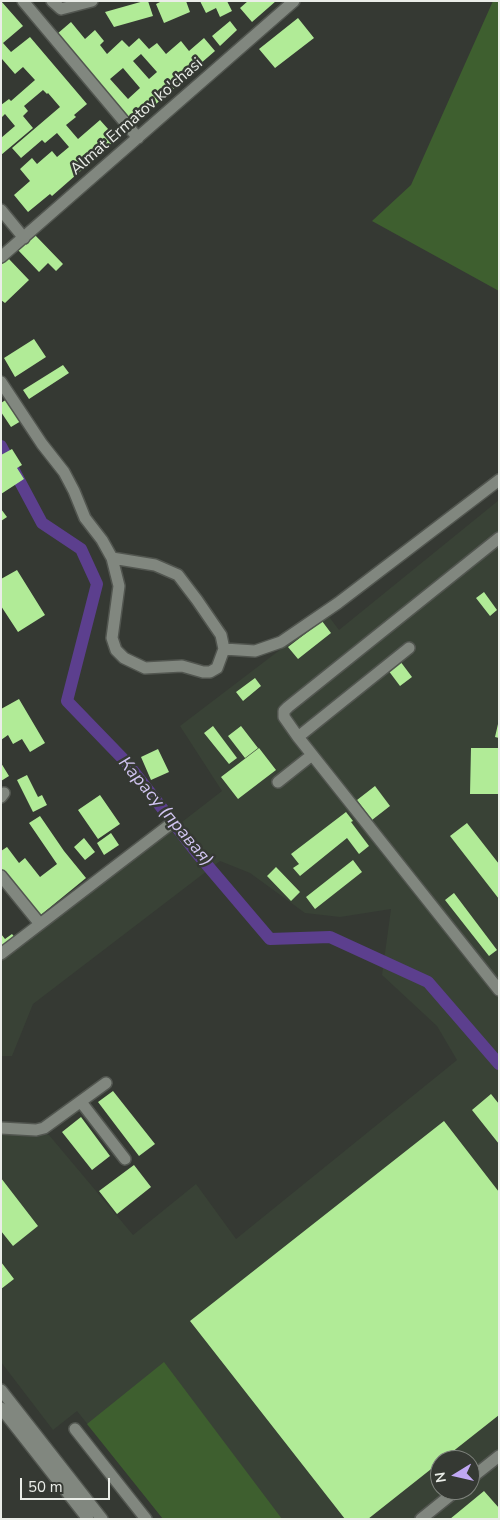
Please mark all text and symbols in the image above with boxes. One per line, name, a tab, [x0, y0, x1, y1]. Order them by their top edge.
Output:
street label: Almat Ermatov ko'chasi	[67, 54, 207, 180]
water label: Карасу (правая)	[113, 753, 217, 871]
north arrow	[430, 1450, 480, 1500]
scale bar	[22, 1468, 112, 1500]
text: N	[430, 1471, 451, 1484]
text: 50 m	[28, 1477, 63, 1497]

